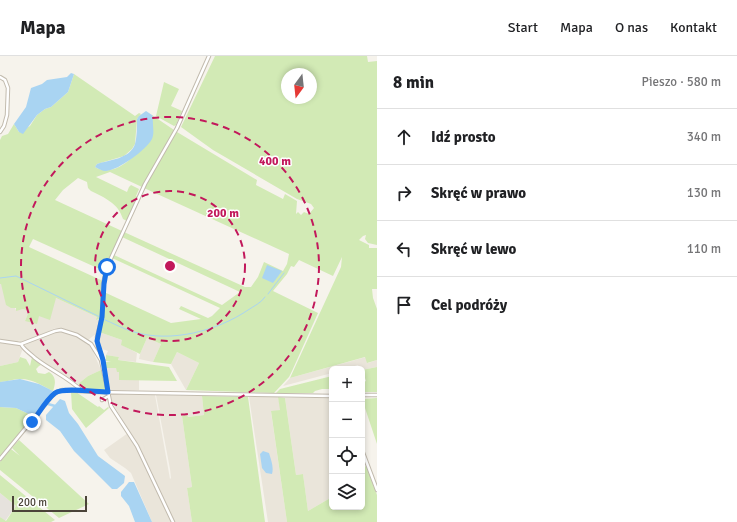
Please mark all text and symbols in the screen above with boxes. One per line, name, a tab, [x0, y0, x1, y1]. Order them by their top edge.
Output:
text: Mapa	[20, 16, 66, 40]
text: Start	[508, 19, 538, 36]
text: Mapa	[560, 19, 593, 36]
text: O nas	[615, 19, 648, 36]
text: Kontakt	[670, 19, 717, 36]
north arrow	[281, 68, 317, 104]
text: 8 min	[393, 72, 434, 93]
text: Pieszo · 580 m	[642, 74, 721, 90]
icon: ahead	[393, 126, 415, 148]
text: Idź prosto	[431, 128, 495, 146]
text: 340 m	[687, 129, 721, 145]
text: 400 m	[259, 154, 291, 169]
icon: right	[393, 182, 415, 204]
text: Skręć w prawo	[431, 184, 526, 202]
text: 130 m	[687, 185, 721, 201]
text: 200 m	[207, 206, 239, 221]
icon: left	[393, 238, 415, 260]
text: Skręć w lewo	[431, 240, 516, 258]
text: 110 m	[687, 241, 721, 257]
route start	[98, 258, 116, 276]
centre of rings	[163, 259, 177, 273]
icon: arrive	[393, 294, 415, 316]
text: Cel podróży	[431, 296, 507, 314]
map controls	[329, 366, 365, 510]
button: +	[329, 366, 365, 402]
button: −	[329, 402, 365, 438]
route end	[23, 413, 41, 431]
button: locate	[329, 438, 365, 474]
button: layers	[329, 474, 365, 510]
scale bar	[12, 494, 87, 513]
text: 200 m	[18, 496, 47, 509]

